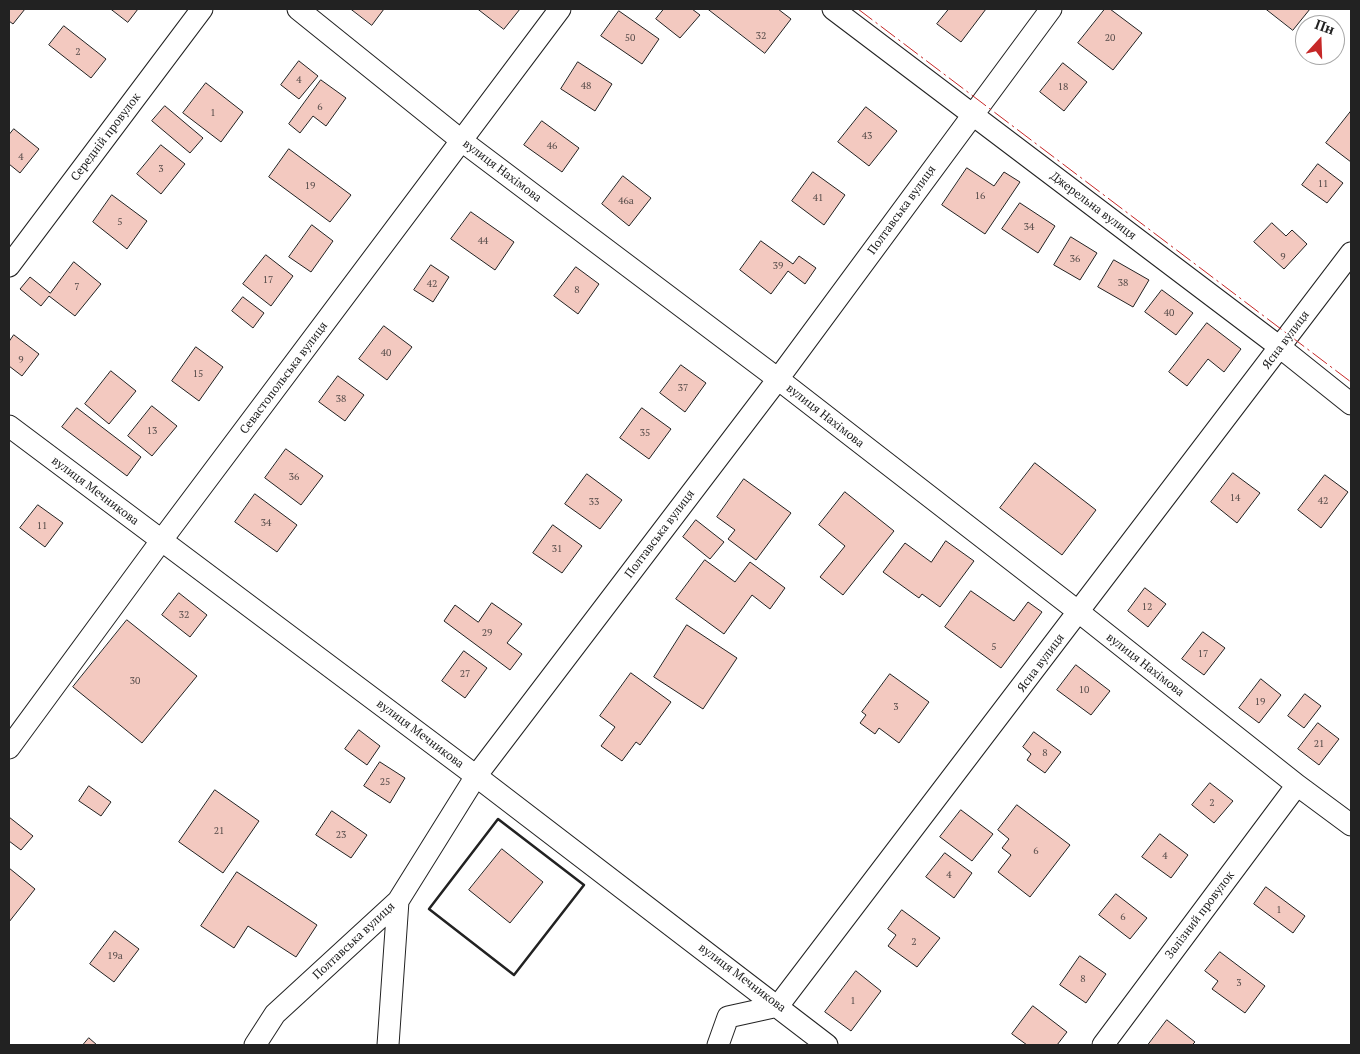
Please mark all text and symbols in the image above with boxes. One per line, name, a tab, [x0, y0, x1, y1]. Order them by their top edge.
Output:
text: Пн	[1312, 14, 1338, 39]
north arrow	[1295, 15, 1345, 65]
house number: 32	[756, 30, 766, 42]
house number: 50	[625, 32, 635, 44]
house number: 20	[1105, 32, 1115, 44]
house number: 2	[75, 46, 81, 58]
house number: 4	[296, 74, 302, 86]
house number: 48	[581, 80, 591, 92]
house number: 18	[1058, 81, 1068, 93]
street label: Середній провулок	[68, 90, 144, 184]
house number: 6	[317, 101, 323, 113]
house number: 1	[210, 107, 216, 119]
house number: 43	[862, 130, 872, 142]
street label: вулиця Нахімова	[460, 137, 544, 205]
house number: 46	[547, 140, 557, 152]
house number: 4	[18, 151, 24, 163]
house number: 3	[158, 163, 164, 175]
street label: Полтавська вулиця	[865, 163, 939, 257]
street label: Джерельна вулиця	[1047, 169, 1139, 243]
house number: 11	[1318, 178, 1328, 190]
house number: 19	[305, 180, 315, 192]
house number: 16	[975, 190, 985, 202]
house number: 41	[813, 192, 823, 204]
house number: 46а	[618, 195, 634, 207]
house number: 5	[117, 216, 123, 228]
house number: 34	[1024, 221, 1034, 233]
house number: 44	[478, 235, 488, 247]
house number: 9	[1280, 251, 1286, 263]
house number: 36	[1070, 253, 1080, 265]
house number: 39	[773, 260, 783, 272]
house number: 17	[263, 274, 273, 286]
house number: 38	[1118, 277, 1128, 289]
house number: 42	[427, 278, 437, 290]
house number: 7	[74, 281, 80, 293]
house number: 8	[574, 284, 580, 296]
house number: 40	[1164, 307, 1174, 319]
street label: Ясна вулиця	[1259, 308, 1313, 372]
street label: Севастопольська вулиця	[237, 319, 331, 437]
house number: 40	[381, 347, 391, 359]
house number: 9	[18, 354, 24, 366]
house number: 15	[193, 368, 203, 380]
street label: вулиця Нахімова	[783, 381, 867, 451]
house number: 37	[678, 382, 688, 394]
house number: 38	[336, 393, 346, 405]
house number: 13	[147, 425, 157, 437]
house number: 35	[640, 427, 650, 439]
street label: вулиця Мечникова	[48, 453, 142, 529]
house number: 36	[289, 471, 299, 483]
street label: Полтавська вулиця	[622, 487, 698, 581]
house number: 14	[1230, 492, 1240, 504]
house number: 42	[1318, 495, 1328, 507]
house number: 33	[589, 496, 599, 508]
house number: 34	[261, 517, 271, 529]
house number: 11	[37, 520, 47, 532]
house number: 31	[552, 543, 562, 555]
house number: 12	[1142, 601, 1152, 613]
house number: 32	[179, 609, 189, 621]
house number: 29	[482, 627, 492, 639]
street label: вулиця Нахімова	[1103, 630, 1187, 700]
street label: Ясна вулиця	[1014, 631, 1068, 695]
house number: 5	[991, 641, 997, 653]
house number: 17	[1198, 648, 1208, 660]
house number: 27	[460, 668, 470, 680]
house number: 30	[130, 675, 140, 687]
house number: 10	[1079, 684, 1089, 696]
street label: вулиця Мечникова	[373, 696, 467, 772]
house number: 19	[1255, 696, 1265, 708]
house number: 3	[893, 701, 899, 713]
house number: 21	[1314, 738, 1324, 750]
house number: 8	[1042, 747, 1048, 759]
house number: 25	[380, 776, 390, 788]
house number: 2	[1209, 797, 1215, 809]
house number: 21	[214, 825, 224, 837]
house number: 23	[336, 829, 346, 841]
house number: 6	[1033, 845, 1039, 857]
house number: 4	[1162, 850, 1168, 862]
street label: Залізний провулок	[1162, 868, 1238, 962]
house number: 4	[946, 869, 952, 881]
street label: Полтавська вулиця	[310, 899, 398, 983]
house number: 1	[1276, 904, 1282, 916]
house number: 6	[1120, 911, 1126, 923]
house number: 2	[911, 936, 917, 948]
street label: вулиця Мечникова	[695, 940, 789, 1016]
house number: 19а	[107, 950, 123, 962]
house number: 8	[1080, 973, 1086, 985]
house number: 3	[1236, 977, 1242, 989]
house number: 1	[850, 995, 856, 1007]

